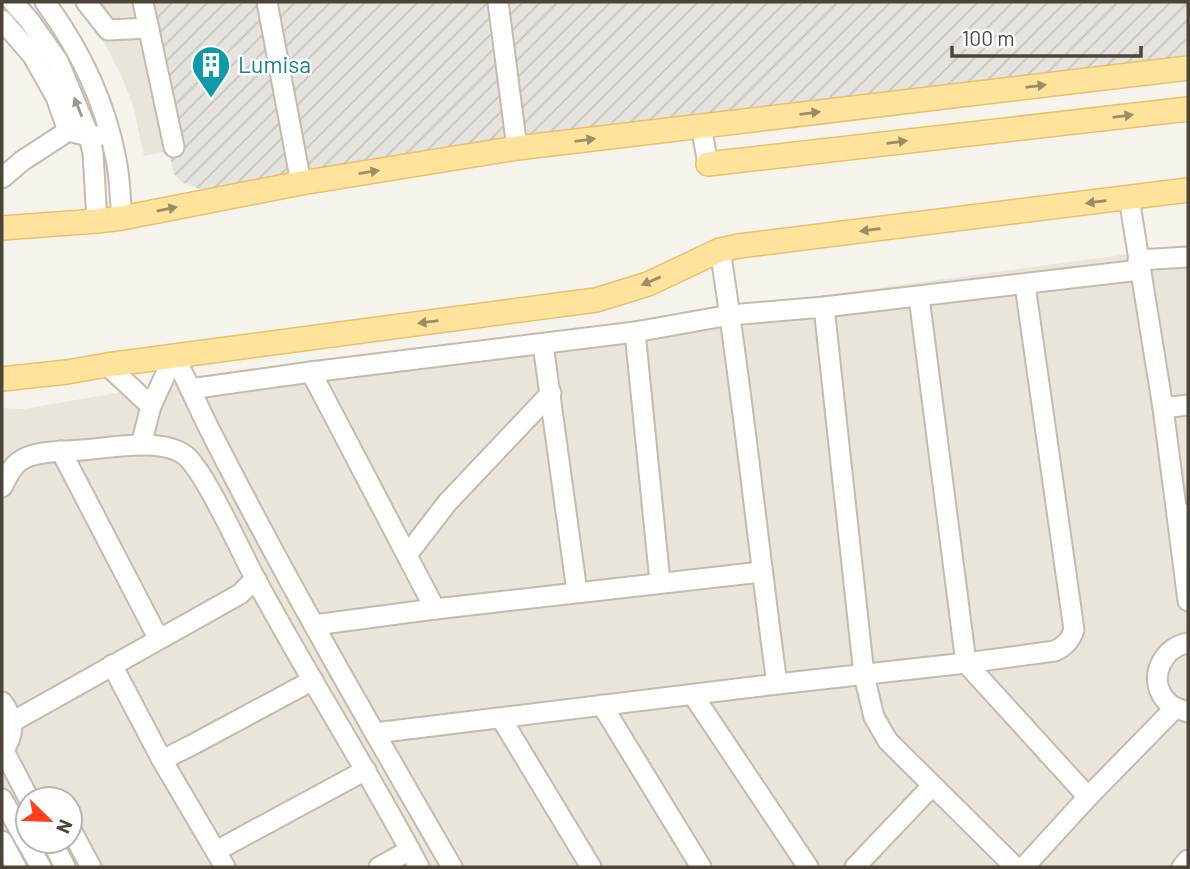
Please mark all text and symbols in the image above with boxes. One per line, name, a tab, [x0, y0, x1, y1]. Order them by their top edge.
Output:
scale bar	[952, 14, 1141, 58]
text: 100 m	[962, 25, 1015, 50]
building icon: Lumisa	[190, 44, 232, 99]
place label: Lumisa	[238, 50, 311, 78]
one-way arrow	[1025, 80, 1047, 91]
one-way arrow	[72, 96, 83, 117]
one-way arrow	[800, 108, 822, 119]
one-way arrow	[1112, 110, 1134, 121]
one-way arrow	[574, 135, 596, 146]
one-way arrow	[886, 136, 908, 147]
one-way arrow	[358, 166, 380, 177]
one-way arrow	[1085, 196, 1107, 207]
one-way arrow	[156, 204, 178, 215]
one-way arrow	[859, 224, 881, 235]
one-way arrow	[641, 276, 662, 287]
one-way arrow	[417, 317, 439, 328]
north arrow	[14, 785, 84, 855]
text: N	[52, 817, 78, 837]

